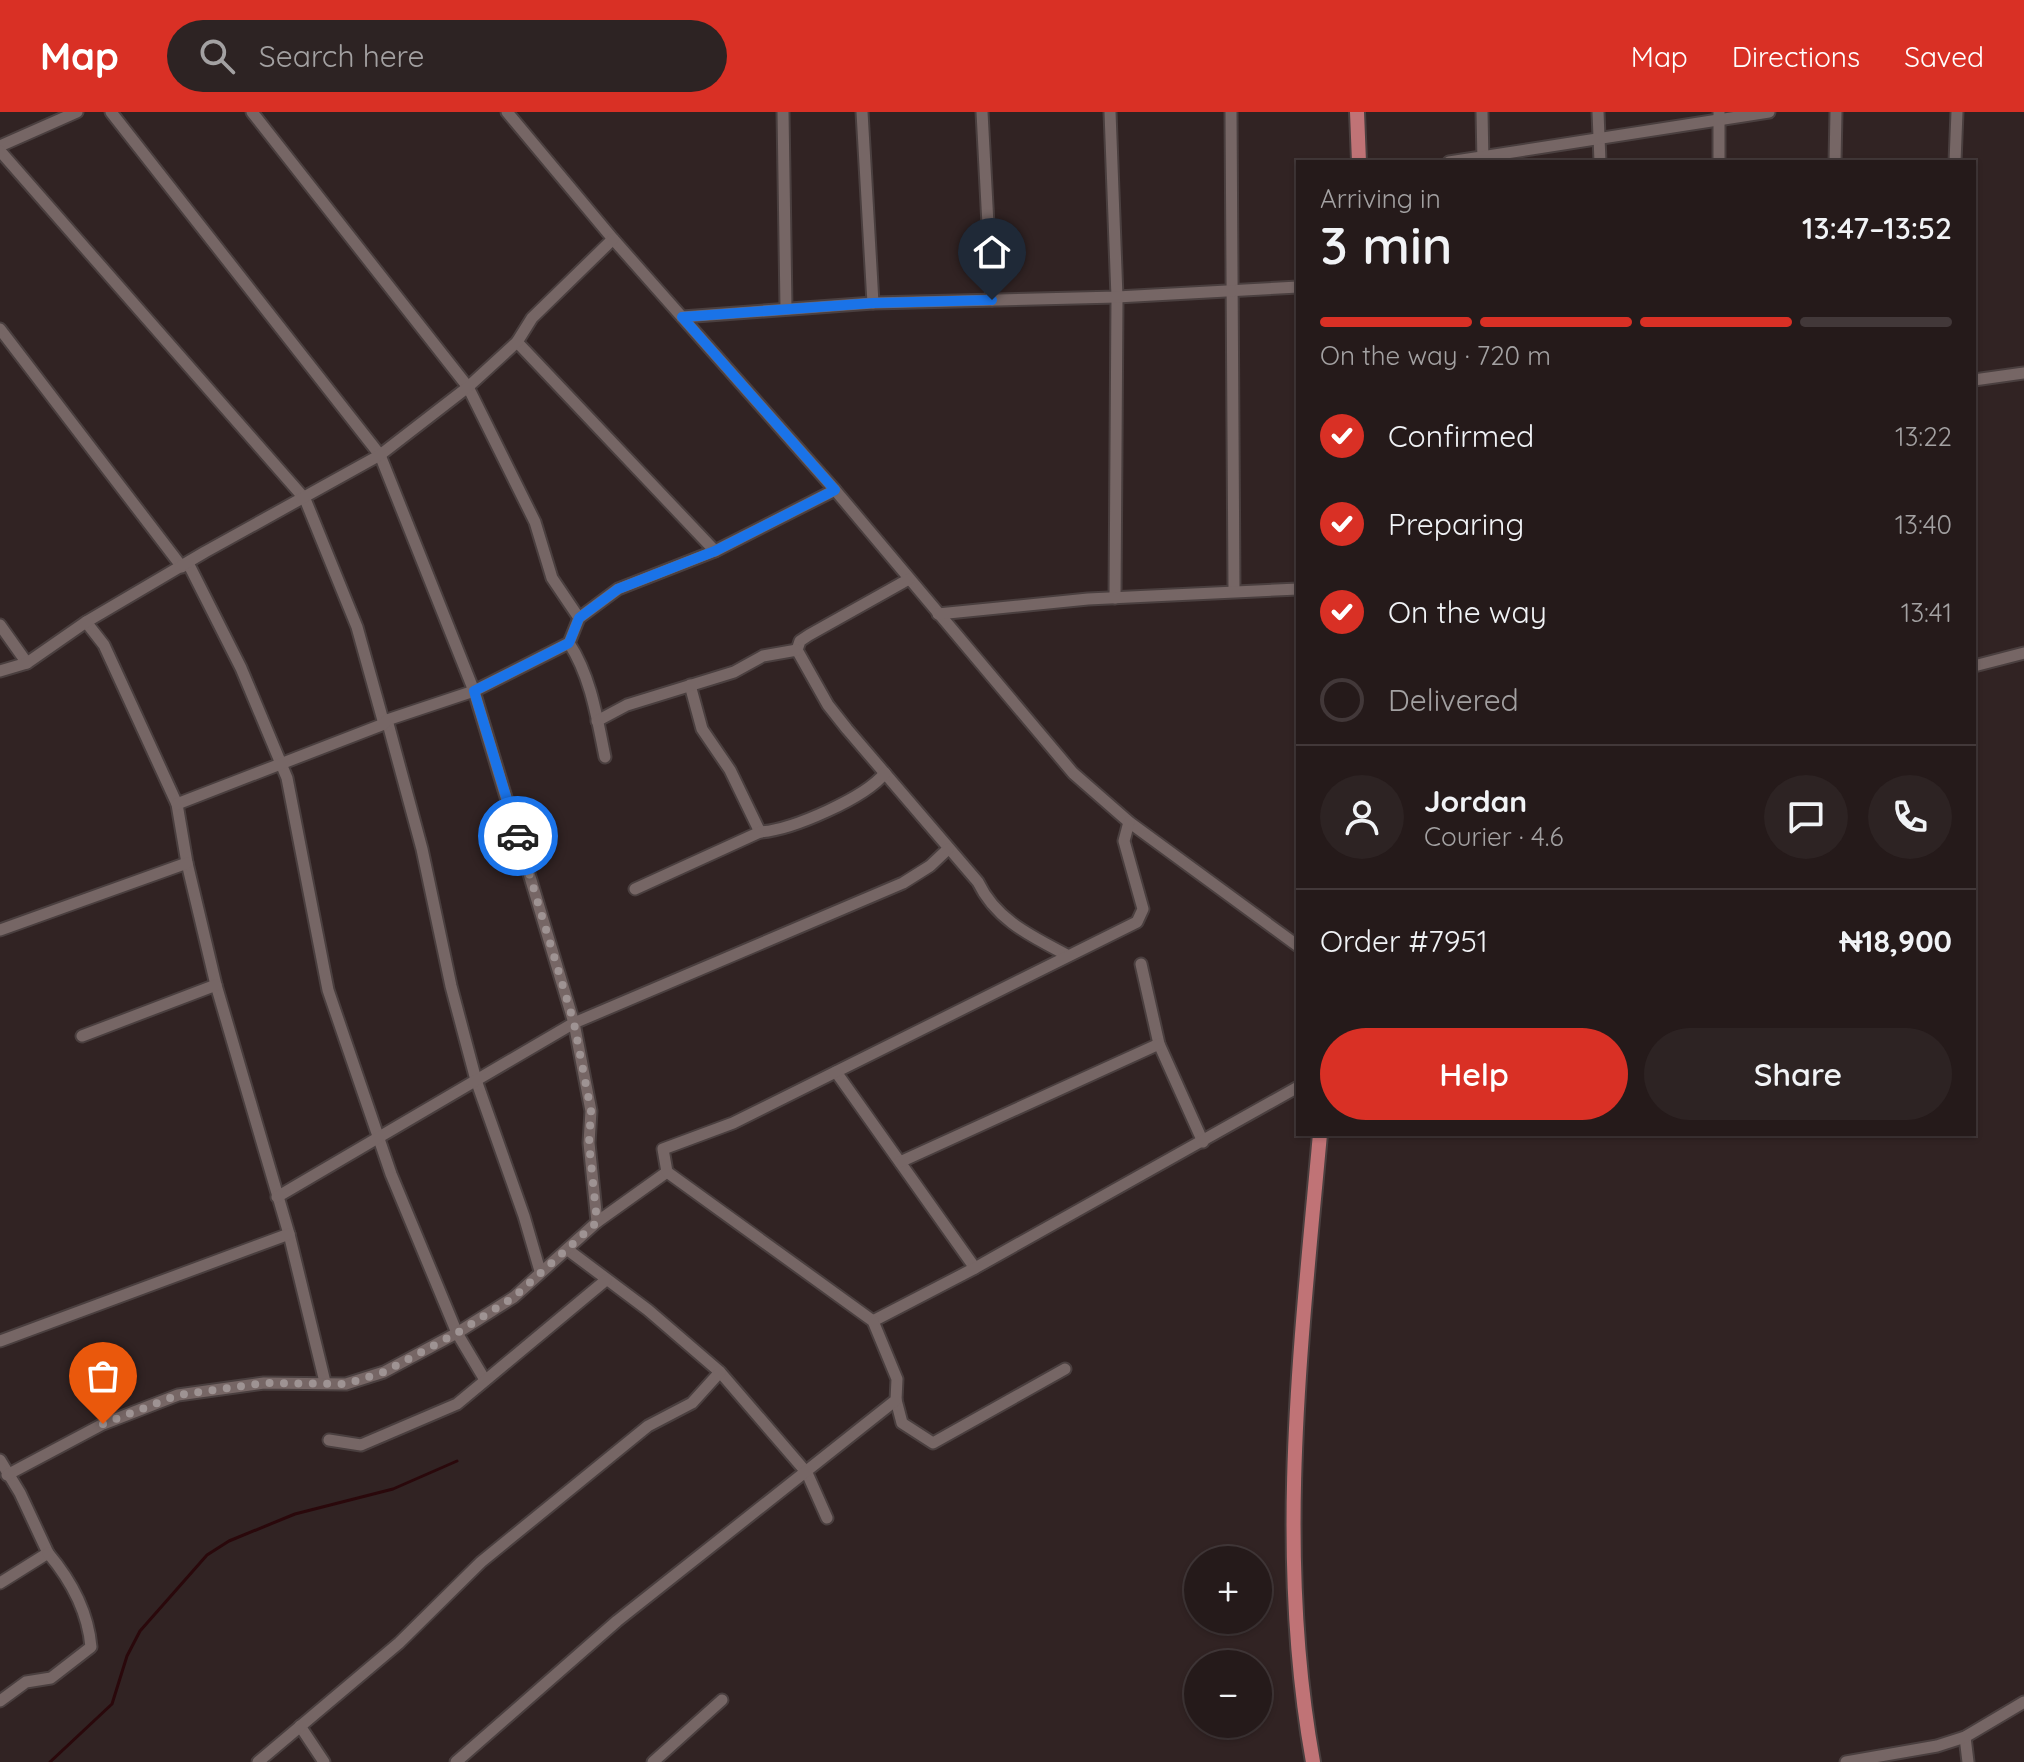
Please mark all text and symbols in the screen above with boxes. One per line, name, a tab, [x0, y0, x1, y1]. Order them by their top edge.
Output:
search box	[167, 20, 727, 92]
text: Map	[40, 32, 119, 80]
icon: search	[195, 34, 239, 78]
text: Search here	[259, 37, 424, 75]
text: Map	[1631, 39, 1688, 74]
text: Directions	[1732, 39, 1860, 74]
text: Saved	[1904, 39, 1984, 74]
text: Arriving in	[1320, 182, 1441, 215]
text: 13:47–13:52	[1802, 209, 1952, 247]
text: 3 min	[1320, 212, 1453, 277]
pin	[958, 218, 1026, 300]
icon: home	[970, 230, 1014, 274]
text: On the way · 720 m	[1320, 339, 1551, 372]
icon: check	[1320, 414, 1364, 458]
text: Confirmed	[1388, 417, 1534, 455]
text: 13:22	[1895, 420, 1952, 453]
icon: check	[1320, 502, 1364, 546]
text: Preparing	[1388, 505, 1524, 543]
text: 13:40	[1895, 508, 1952, 541]
icon: check	[1320, 590, 1364, 634]
text: On the way	[1388, 593, 1547, 631]
text: 13:41	[1901, 596, 1952, 629]
text: Delivered	[1388, 681, 1519, 719]
button: person	[1320, 775, 1404, 859]
button: chat	[1764, 775, 1848, 859]
button: phone	[1868, 775, 1952, 859]
text: Jordan	[1424, 782, 1527, 820]
courier	[478, 796, 558, 876]
icon: car	[496, 814, 540, 858]
text: Courier · 4.6	[1424, 820, 1563, 853]
text: Order #7951	[1320, 922, 1488, 960]
text: ₦18,900	[1840, 922, 1952, 960]
button: Help	[1320, 1028, 1628, 1120]
button: Share	[1644, 1028, 1952, 1120]
pin	[69, 1342, 137, 1424]
icon: bag	[81, 1354, 125, 1398]
map controls	[1184, 1546, 1272, 1738]
button: +	[1184, 1546, 1272, 1634]
button: −	[1184, 1650, 1272, 1738]

